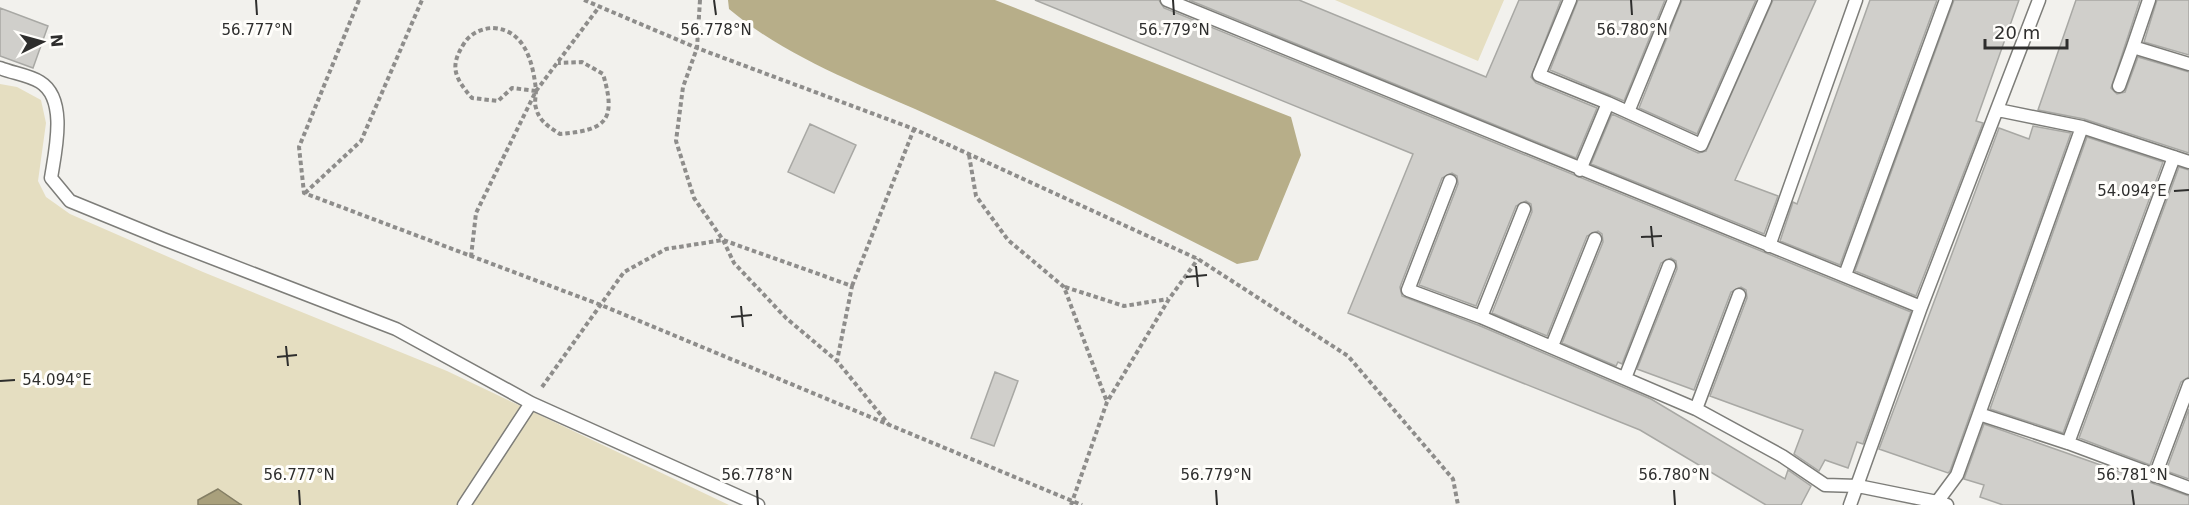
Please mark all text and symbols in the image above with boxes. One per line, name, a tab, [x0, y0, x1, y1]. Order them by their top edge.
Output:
north arrow	[12, 12, 72, 72]
scale bar	[1985, 12, 2068, 50]
text: 56.777°N	[221, 21, 293, 39]
text: 56.778°N	[680, 21, 752, 39]
text: 56.779°N	[1138, 21, 1210, 39]
text: 56.780°N	[1596, 21, 1668, 39]
text: 20 m	[1994, 22, 2040, 43]
text: N	[46, 33, 66, 48]
text: 54.094°E	[2097, 182, 2167, 200]
text: 54.094°E	[22, 371, 92, 389]
text: 56.777°N	[263, 466, 335, 484]
text: 56.778°N	[721, 466, 793, 484]
text: 56.779°N	[1180, 466, 1252, 484]
text: 56.780°N	[1638, 466, 1710, 484]
text: 56.781°N	[2096, 466, 2168, 484]

